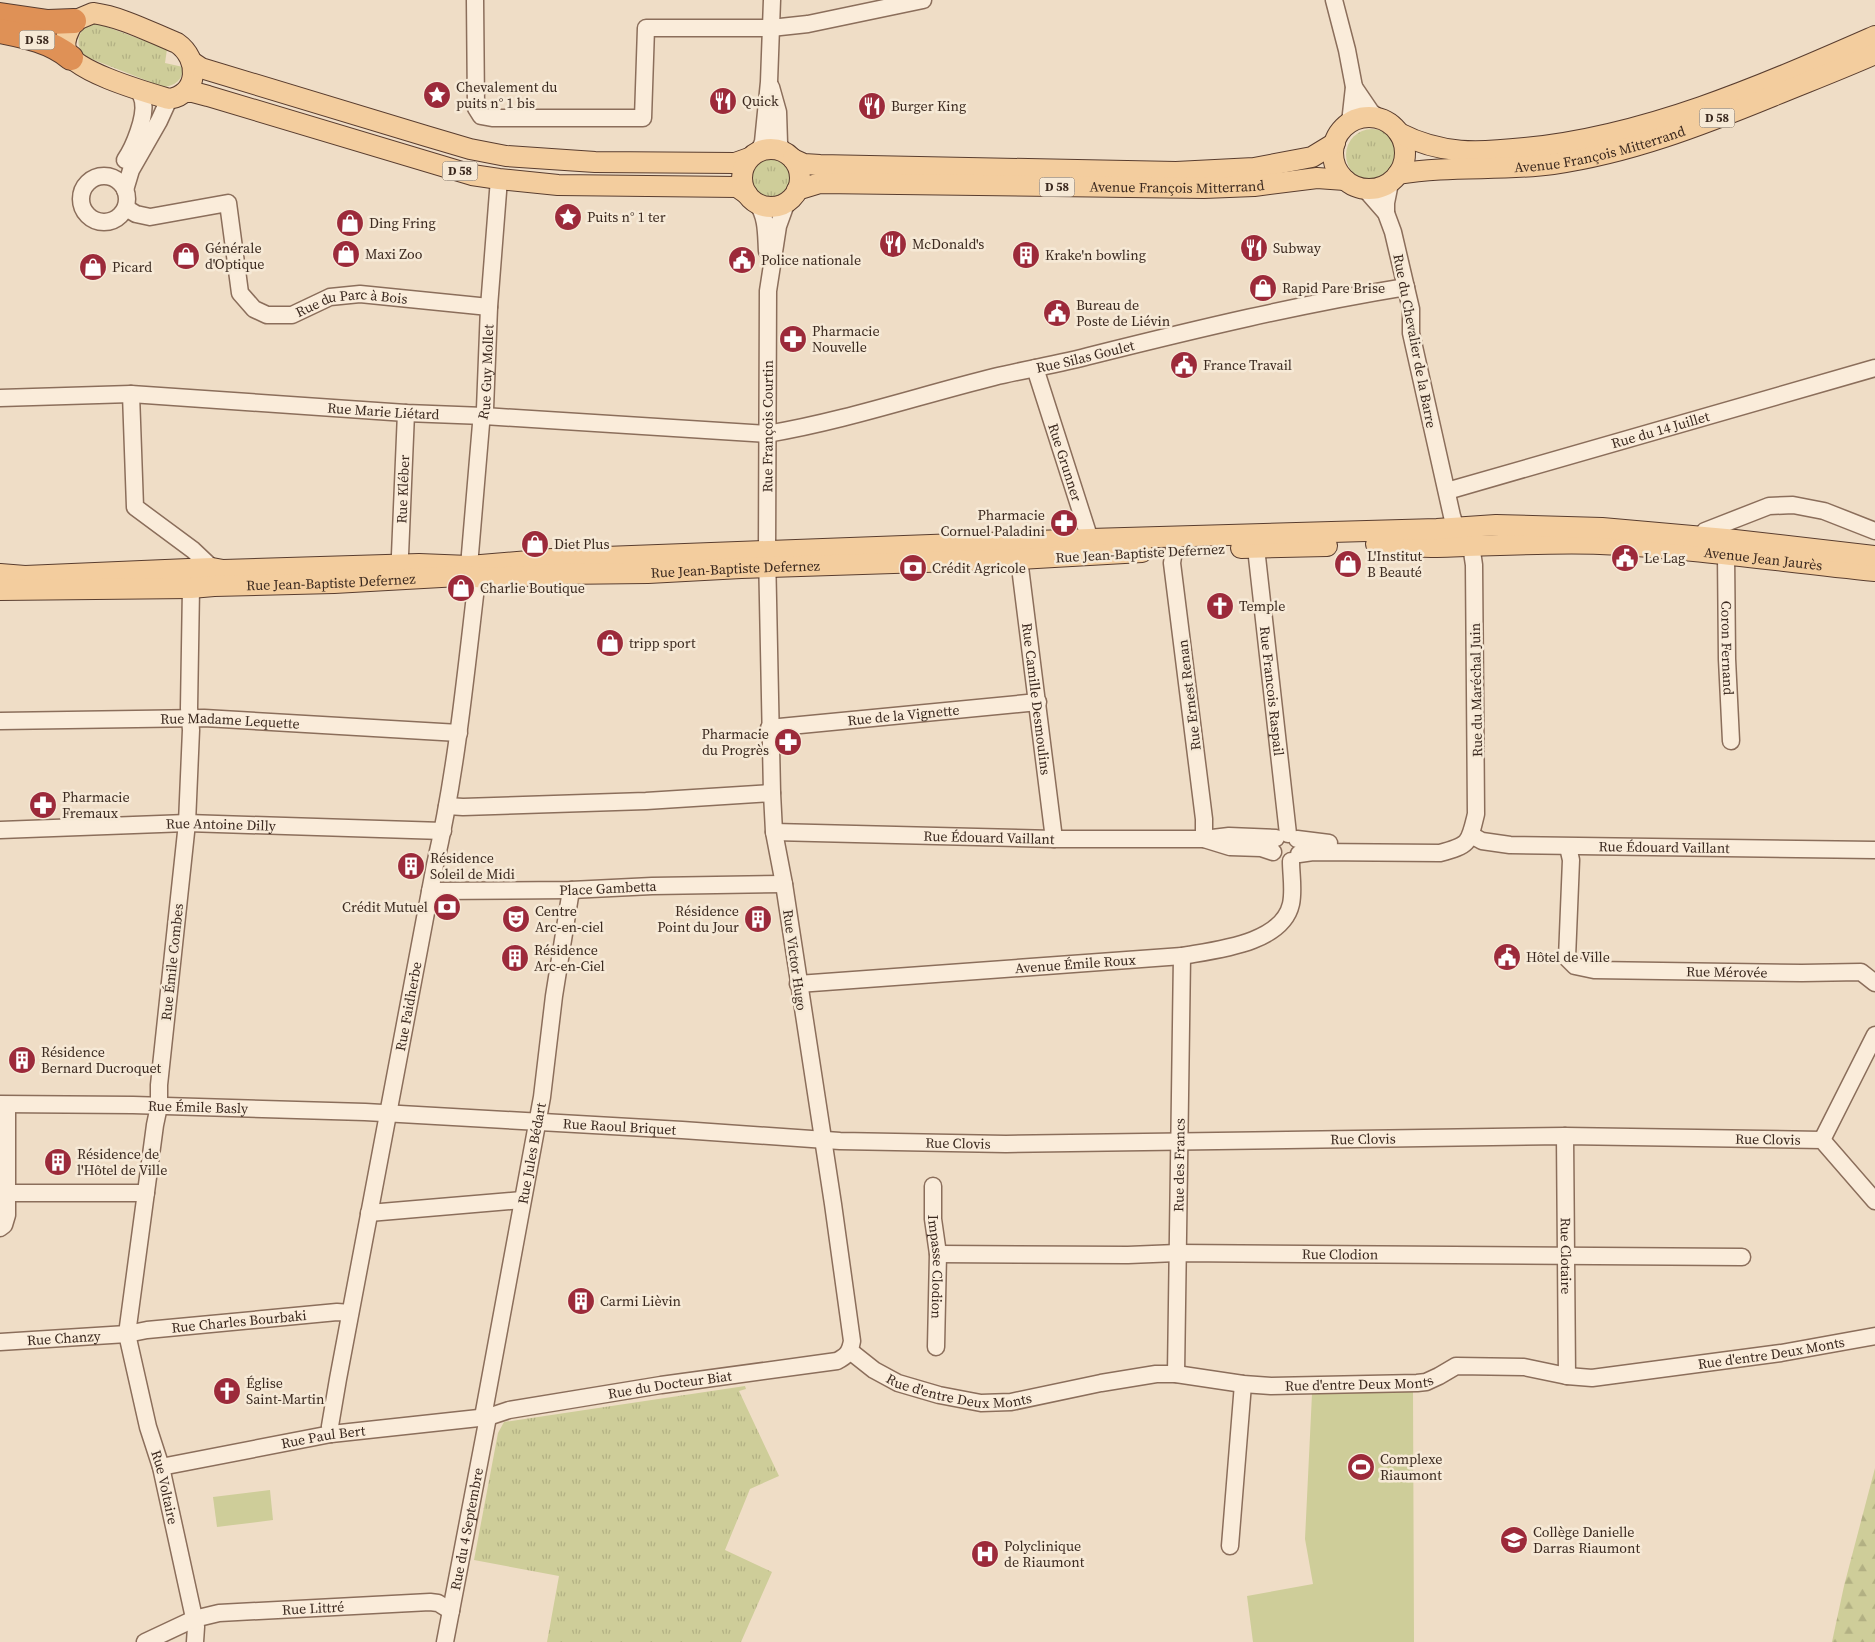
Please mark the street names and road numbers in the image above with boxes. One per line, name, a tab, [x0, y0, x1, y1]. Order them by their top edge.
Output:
road number: D 58	[20, 30, 54, 50]
road number: D 58	[1700, 109, 1734, 128]
street label: Avenue François Mitterrand	[1514, 121, 1688, 177]
road number: D 58	[442, 162, 478, 180]
street label: Avenue François Mitterrand	[1089, 175, 1266, 198]
road number: D 58	[1040, 178, 1074, 196]
street label: Rue du Chevalier de la Barre	[1388, 252, 1442, 430]
street label: Rue du Parc à Bois	[292, 284, 408, 322]
street label: Rue Guy Mollet	[473, 323, 498, 422]
street label: Rue Silas Goulet	[1034, 335, 1137, 378]
street label: Rue François Courtin	[757, 359, 778, 493]
street label: Rue Marie Liétard	[327, 398, 440, 424]
street label: Rue du 14 Juillet	[1609, 406, 1712, 453]
street label: Rue Grunner	[1043, 421, 1087, 504]
street label: Rue Kléber	[391, 454, 414, 524]
street label: Rue Jean-Baptiste Defernez	[1055, 539, 1226, 567]
street label: Avenue Jean Jaurès	[1703, 542, 1824, 575]
street label: Rue Jean-Baptiste Defernez	[650, 555, 821, 583]
street label: Rue Jean-Baptiste Defernez	[246, 568, 417, 595]
street label: Coron Fernand	[1716, 601, 1739, 696]
street label: Rue Camille Desmoulins	[1017, 622, 1056, 776]
street label: Rue du Maréchal Juin	[1465, 622, 1487, 757]
street label: Rue Francois Raspail	[1255, 625, 1289, 757]
street label: Rue Ernest Renan	[1172, 638, 1206, 752]
street label: Rue de la Vignette	[847, 700, 960, 730]
street label: Rue Madame Lequette	[160, 708, 300, 734]
street label: Rue Antoine Dilly	[166, 813, 277, 836]
street label: Rue Édouard Vaillant	[923, 826, 1055, 849]
street label: Rue Édouard Vaillant	[1598, 836, 1730, 858]
street label: Place Gambetta	[559, 876, 658, 900]
street label: Rue Émile Combes	[156, 902, 188, 1022]
street label: Rue Victor Hugo	[778, 908, 812, 1012]
street label: Avenue Émile Roux	[1014, 949, 1137, 978]
street label: Rue Faidherbe	[390, 960, 427, 1053]
street label: Rue Mérovée	[1686, 961, 1768, 983]
street label: Rue Émile Basly	[148, 1095, 249, 1118]
street label: Rue Jules Bédart	[512, 1101, 551, 1206]
street label: Rue Raoul Briquet	[562, 1113, 677, 1140]
street label: Rue des Francs	[1168, 1118, 1190, 1212]
street label: Rue Clovis	[1330, 1128, 1396, 1149]
street label: Rue Clovis	[1735, 1129, 1801, 1150]
street label: Rue Clovis	[925, 1133, 991, 1154]
street label: Impasse Clodion	[923, 1215, 948, 1320]
street label: Rue Clotaire	[1556, 1218, 1576, 1294]
street label: Rue Clodion	[1302, 1244, 1379, 1264]
street label: Rue Charles Bourbaki	[171, 1305, 307, 1338]
street label: Rue Chanzy	[26, 1326, 102, 1350]
street label: Rue d'entre Deux Monts	[1696, 1332, 1846, 1374]
street label: Rue du Docteur Biat	[606, 1365, 733, 1404]
street label: Rue d'entre Deux Monts	[883, 1368, 1033, 1413]
street label: Rue d'entre Deux Monts	[1285, 1370, 1437, 1396]
street label: Rue Paul Bert	[279, 1420, 367, 1453]
street label: Rue Voltaire	[146, 1447, 183, 1526]
street label: Rue du 4 Septembre	[445, 1466, 488, 1592]
street label: Rue Littré	[281, 1596, 345, 1620]

